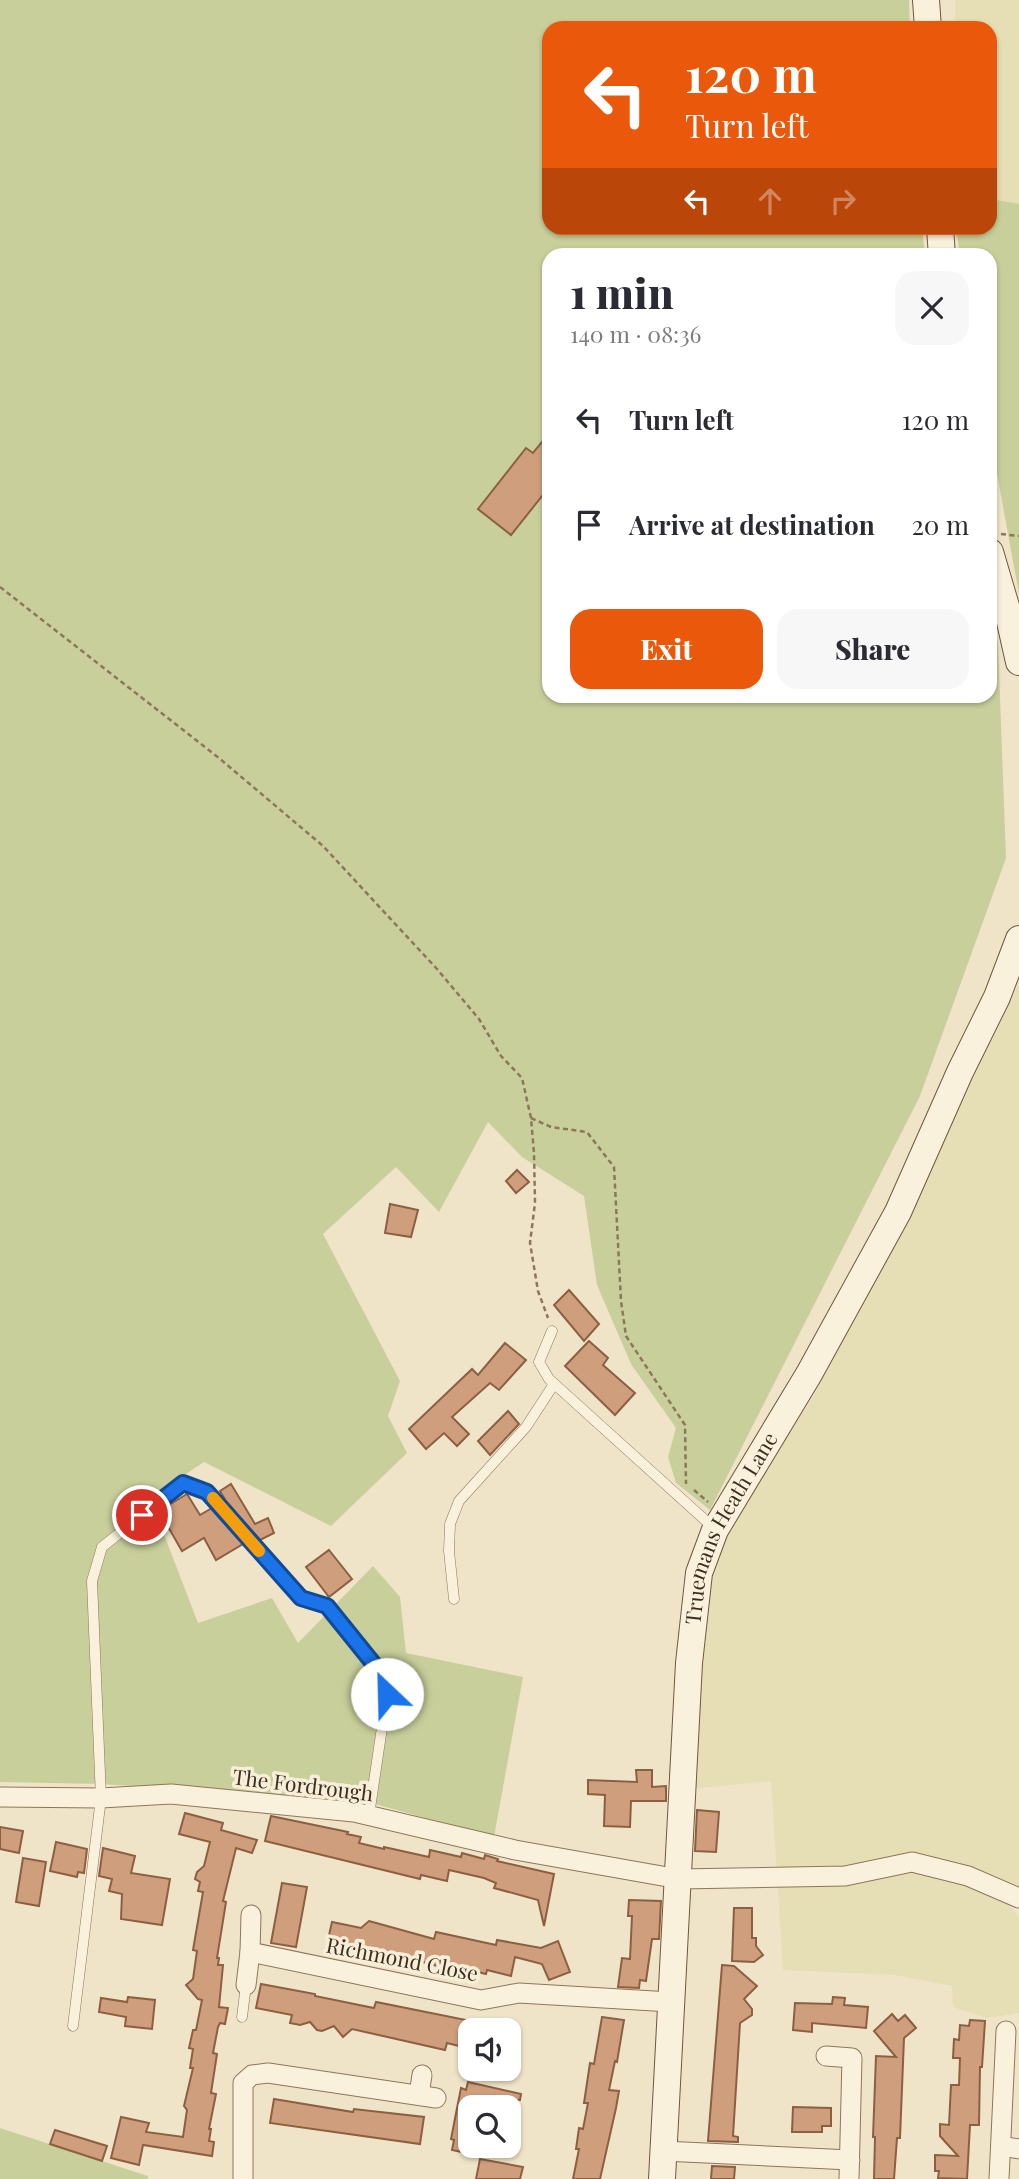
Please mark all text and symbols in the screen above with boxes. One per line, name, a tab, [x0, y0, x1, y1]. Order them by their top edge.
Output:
text: 120 m	[685, 40, 817, 105]
icon: left	[570, 49, 661, 140]
text: Turn left	[685, 103, 809, 146]
icon: left	[678, 182, 716, 220]
icon: ahead	[751, 182, 789, 220]
icon: right	[824, 182, 862, 220]
text: 1 min	[570, 264, 674, 320]
button: close	[895, 271, 969, 345]
text: 140 m · 08:36	[570, 318, 702, 349]
icon: left	[570, 401, 608, 439]
text: Turn left	[629, 402, 734, 437]
text: 120 m	[902, 402, 969, 437]
icon: arrive	[570, 506, 608, 544]
text: Arrive at destination	[629, 507, 875, 542]
text: 20 m	[911, 507, 969, 542]
button: Exit	[570, 609, 763, 689]
button: Share	[777, 609, 969, 689]
street label: Truemans Heath Lane	[677, 1426, 783, 1626]
pin	[112, 1485, 172, 1545]
icon: arrive	[123, 1496, 161, 1534]
position arrow	[350, 1657, 424, 1731]
street label: The Fordrough	[231, 1762, 376, 1807]
street label: Richmond Close	[324, 1930, 481, 1986]
map controls	[458, 2018, 521, 2158]
button: sound	[458, 2018, 521, 2081]
button: search	[458, 2095, 521, 2158]

